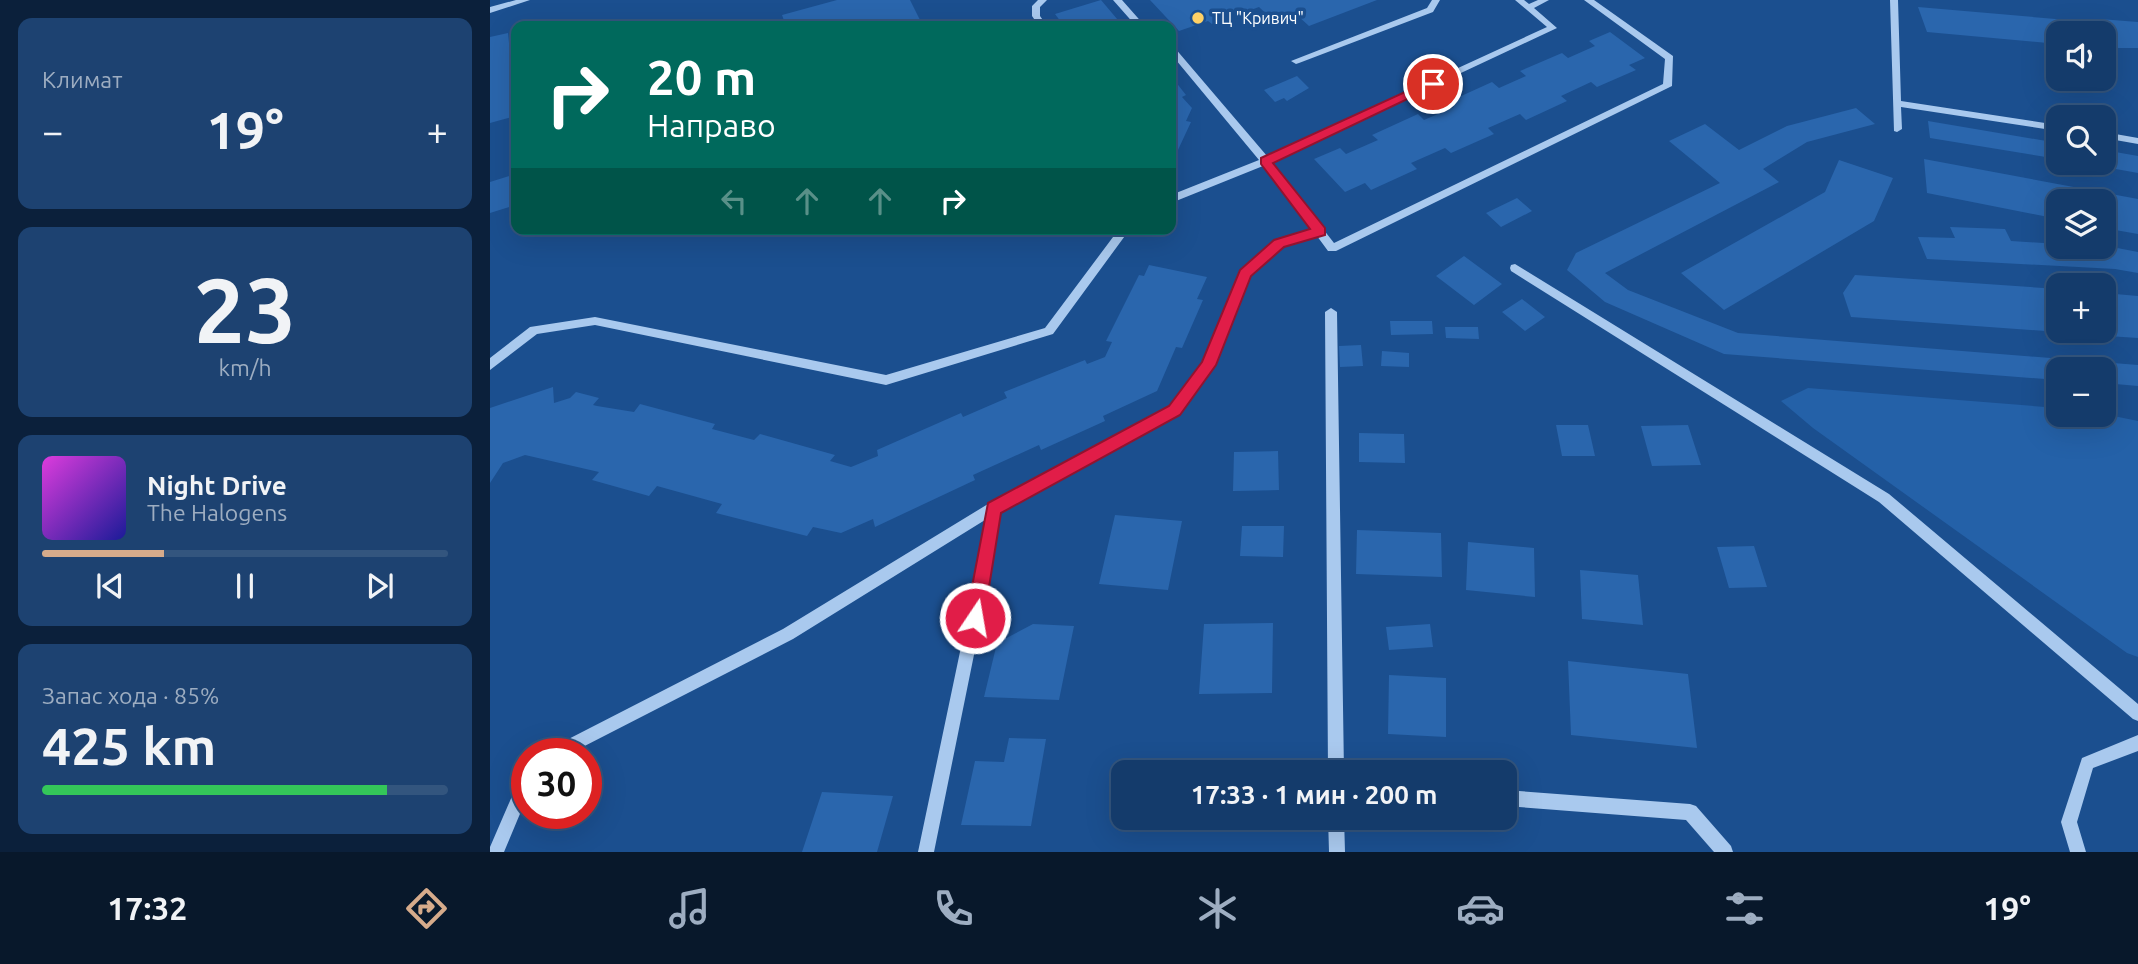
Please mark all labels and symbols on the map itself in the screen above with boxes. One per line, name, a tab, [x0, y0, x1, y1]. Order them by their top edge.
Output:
place label: ТЦ "Кривич"	[1212, 9, 1304, 27]
marker: ТЦ "Кривич"	[1190, 10, 1206, 26]
pin	[1403, 54, 1463, 114]
position arrow	[938, 581, 1012, 655]
speed limit sign: 30	[511, 738, 602, 829]

